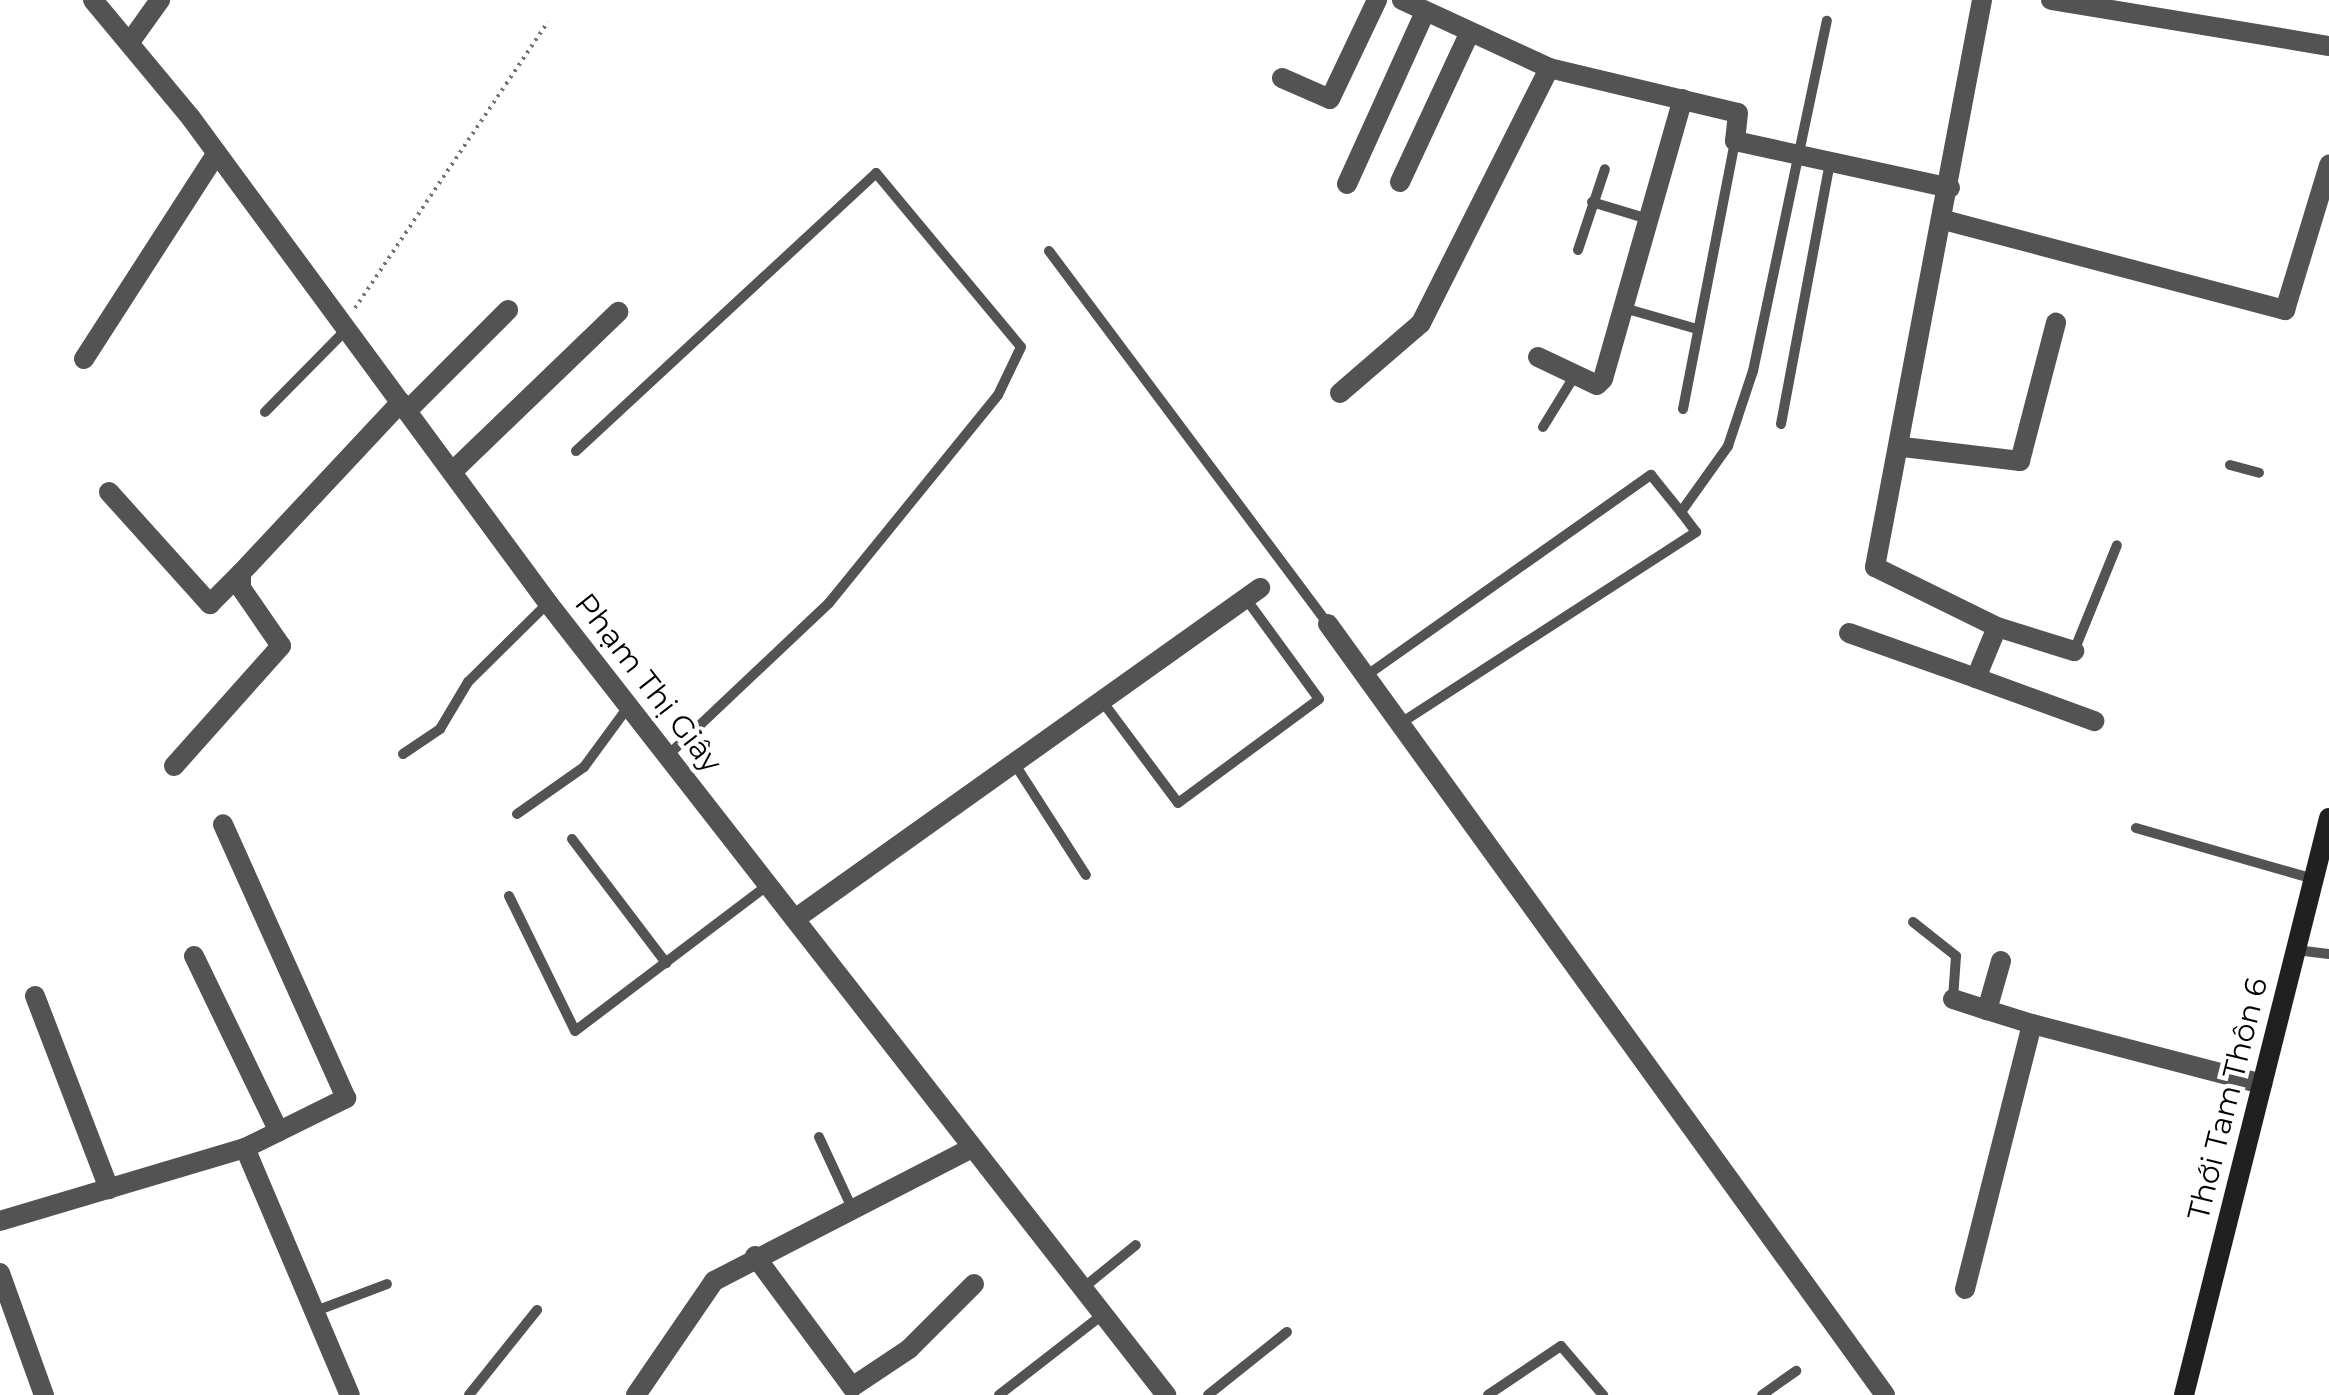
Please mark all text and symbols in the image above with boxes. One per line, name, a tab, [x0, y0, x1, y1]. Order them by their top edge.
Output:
street label: Phạm Thị Giây	[567, 586, 729, 780]
street label: Thới Tam Thôn 6	[2180, 974, 2276, 1224]

